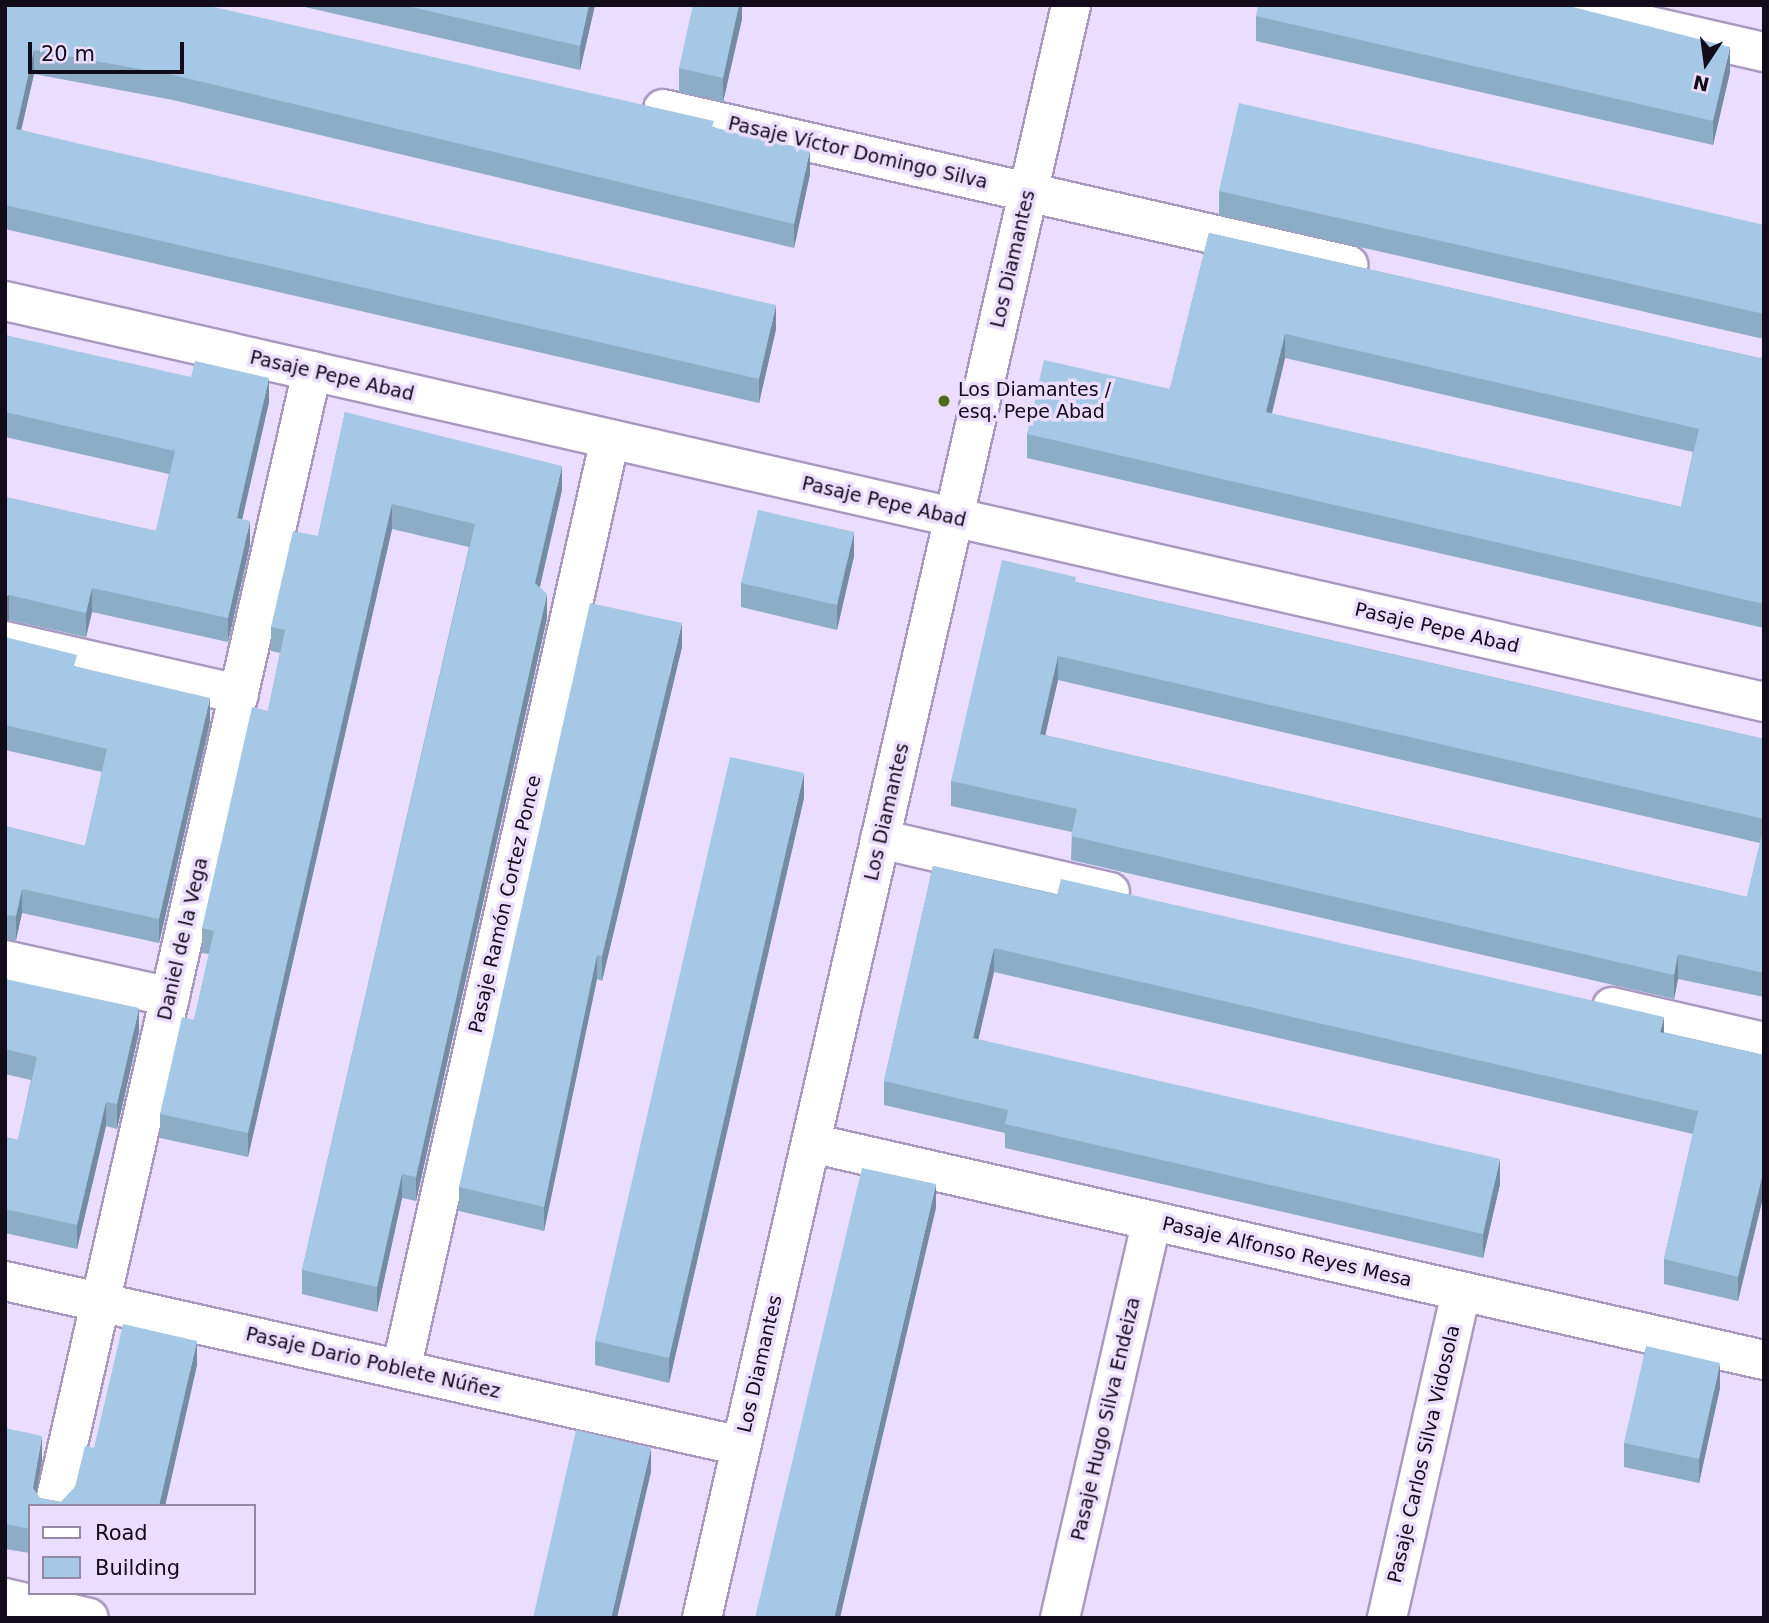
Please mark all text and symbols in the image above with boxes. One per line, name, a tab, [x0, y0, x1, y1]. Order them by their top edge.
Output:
scale bar	[32, 28, 187, 72]
north arrow	[1671, 28, 1741, 98]
text: 20 m	[41, 42, 95, 66]
text: N	[1691, 71, 1711, 96]
street label: Pasaje Víctor Domingo Silva	[726, 112, 990, 194]
street label: Los Diamantes	[986, 188, 1040, 330]
street label: Pasaje Pepe Abad	[248, 346, 416, 406]
place label: Los Diamantes / esq. Pepe Abad	[958, 379, 1111, 423]
marker: Los Diamantes / esq. Pepe Abad	[936, 393, 952, 409]
street label: Pasaje Pepe Abad	[800, 472, 968, 532]
street label: Pasaje Pepe Abad	[1353, 598, 1521, 658]
street label: Los Diamantes	[860, 741, 914, 883]
street label: Pasaje Ramón Cortez Ponce	[464, 773, 546, 1035]
street label: Daniel de la Vega	[153, 855, 213, 1023]
street label: Pasaje Alfonso Reyes Mesa	[1160, 1212, 1414, 1292]
street label: Los Diamantes	[733, 1293, 787, 1435]
street label: Pasaje Hugo Silva Endeiza	[1067, 1295, 1145, 1543]
street label: Pasaje Dario Poblete Núñez	[244, 1323, 502, 1403]
street label: Pasaje Carlos Silva Vidosola	[1383, 1323, 1465, 1585]
legend	[28, 1504, 256, 1595]
text: Road	[95, 1521, 148, 1545]
text: Building	[95, 1556, 180, 1580]

